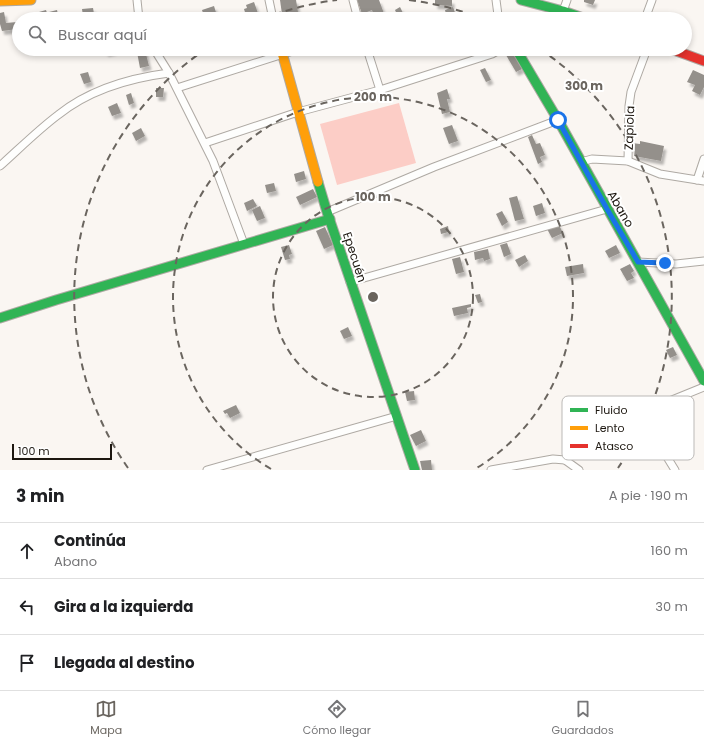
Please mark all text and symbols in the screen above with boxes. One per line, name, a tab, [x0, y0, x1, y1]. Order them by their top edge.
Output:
search box	[12, 12, 692, 56]
icon: search	[26, 23, 48, 45]
text: Buscar aquí	[58, 24, 147, 45]
text: 300 m	[565, 77, 603, 94]
text: 200 m	[354, 88, 392, 105]
street label: Zapiola	[620, 106, 638, 150]
route start	[549, 111, 567, 129]
text: 100 m	[355, 188, 391, 205]
street label: Abano	[604, 188, 638, 231]
street label: Epecuén	[339, 230, 371, 284]
route end	[656, 254, 674, 272]
centre of rings	[366, 290, 380, 304]
legend	[562, 396, 694, 460]
text: Fluido	[595, 402, 627, 418]
text: Lento	[595, 420, 625, 436]
text: Atasco	[595, 438, 633, 454]
scale bar	[12, 442, 112, 461]
text: 100 m	[18, 443, 50, 459]
text: 3 min	[16, 484, 64, 508]
text: A pie · 190 m	[609, 486, 688, 505]
text: Continúa	[54, 530, 126, 551]
icon: ahead	[16, 540, 38, 562]
text: 160 m	[651, 541, 688, 560]
text: Abano	[54, 552, 97, 571]
icon: left	[16, 596, 38, 618]
text: Gira a la izquierda	[54, 596, 193, 617]
text: 30 m	[655, 597, 688, 616]
icon: arrive	[16, 652, 38, 674]
text: Llegada al destino	[54, 652, 195, 673]
tab: Mapa	[90, 698, 122, 739]
tab: Cómo llegar	[303, 698, 371, 739]
tab: Guardados	[551, 698, 614, 739]

